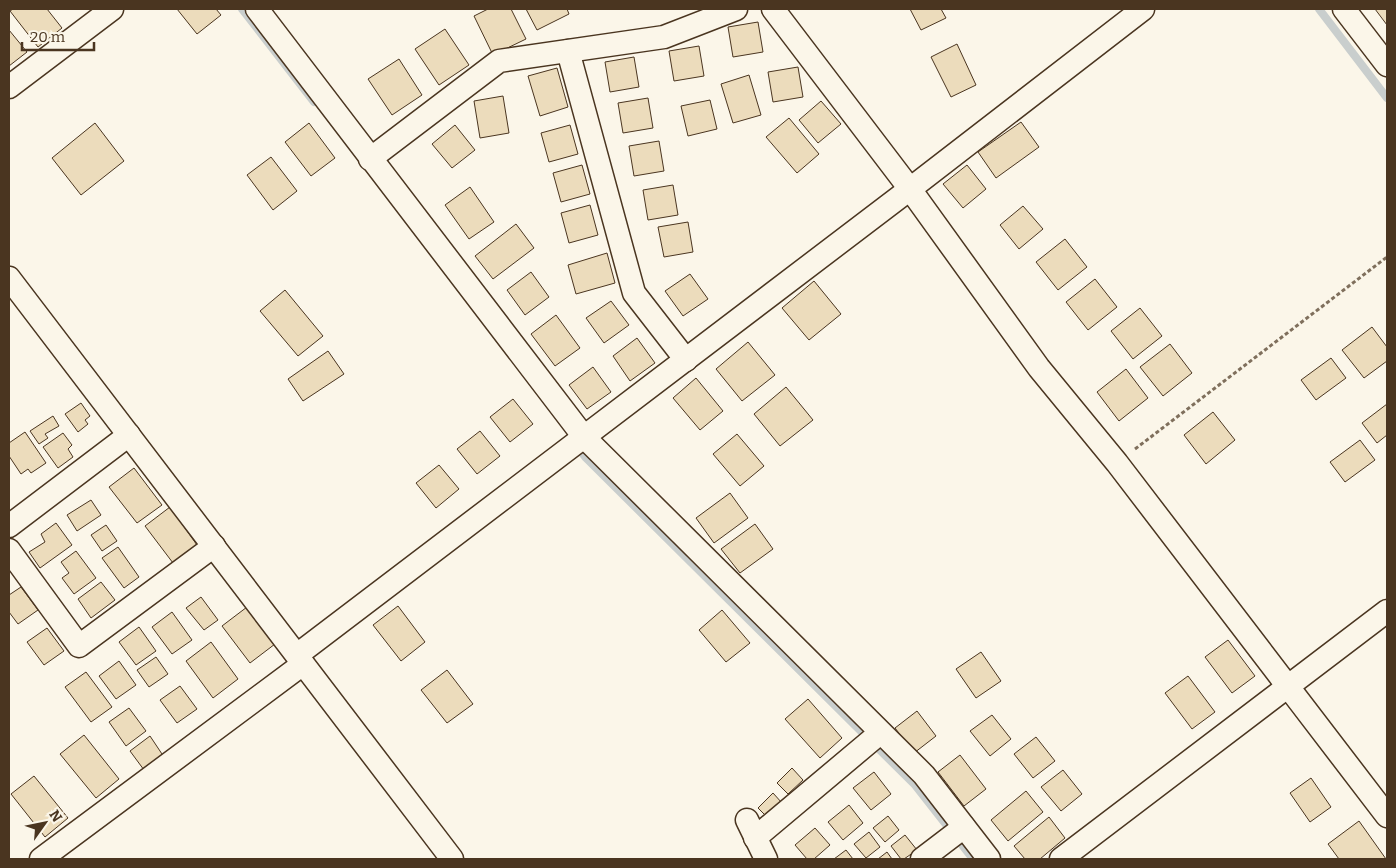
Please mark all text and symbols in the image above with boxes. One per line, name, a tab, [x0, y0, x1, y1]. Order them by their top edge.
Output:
scale bar	[22, 20, 95, 52]
text: 20 m	[30, 28, 66, 46]
north arrow	[20, 798, 70, 848]
text: N	[45, 807, 66, 826]

